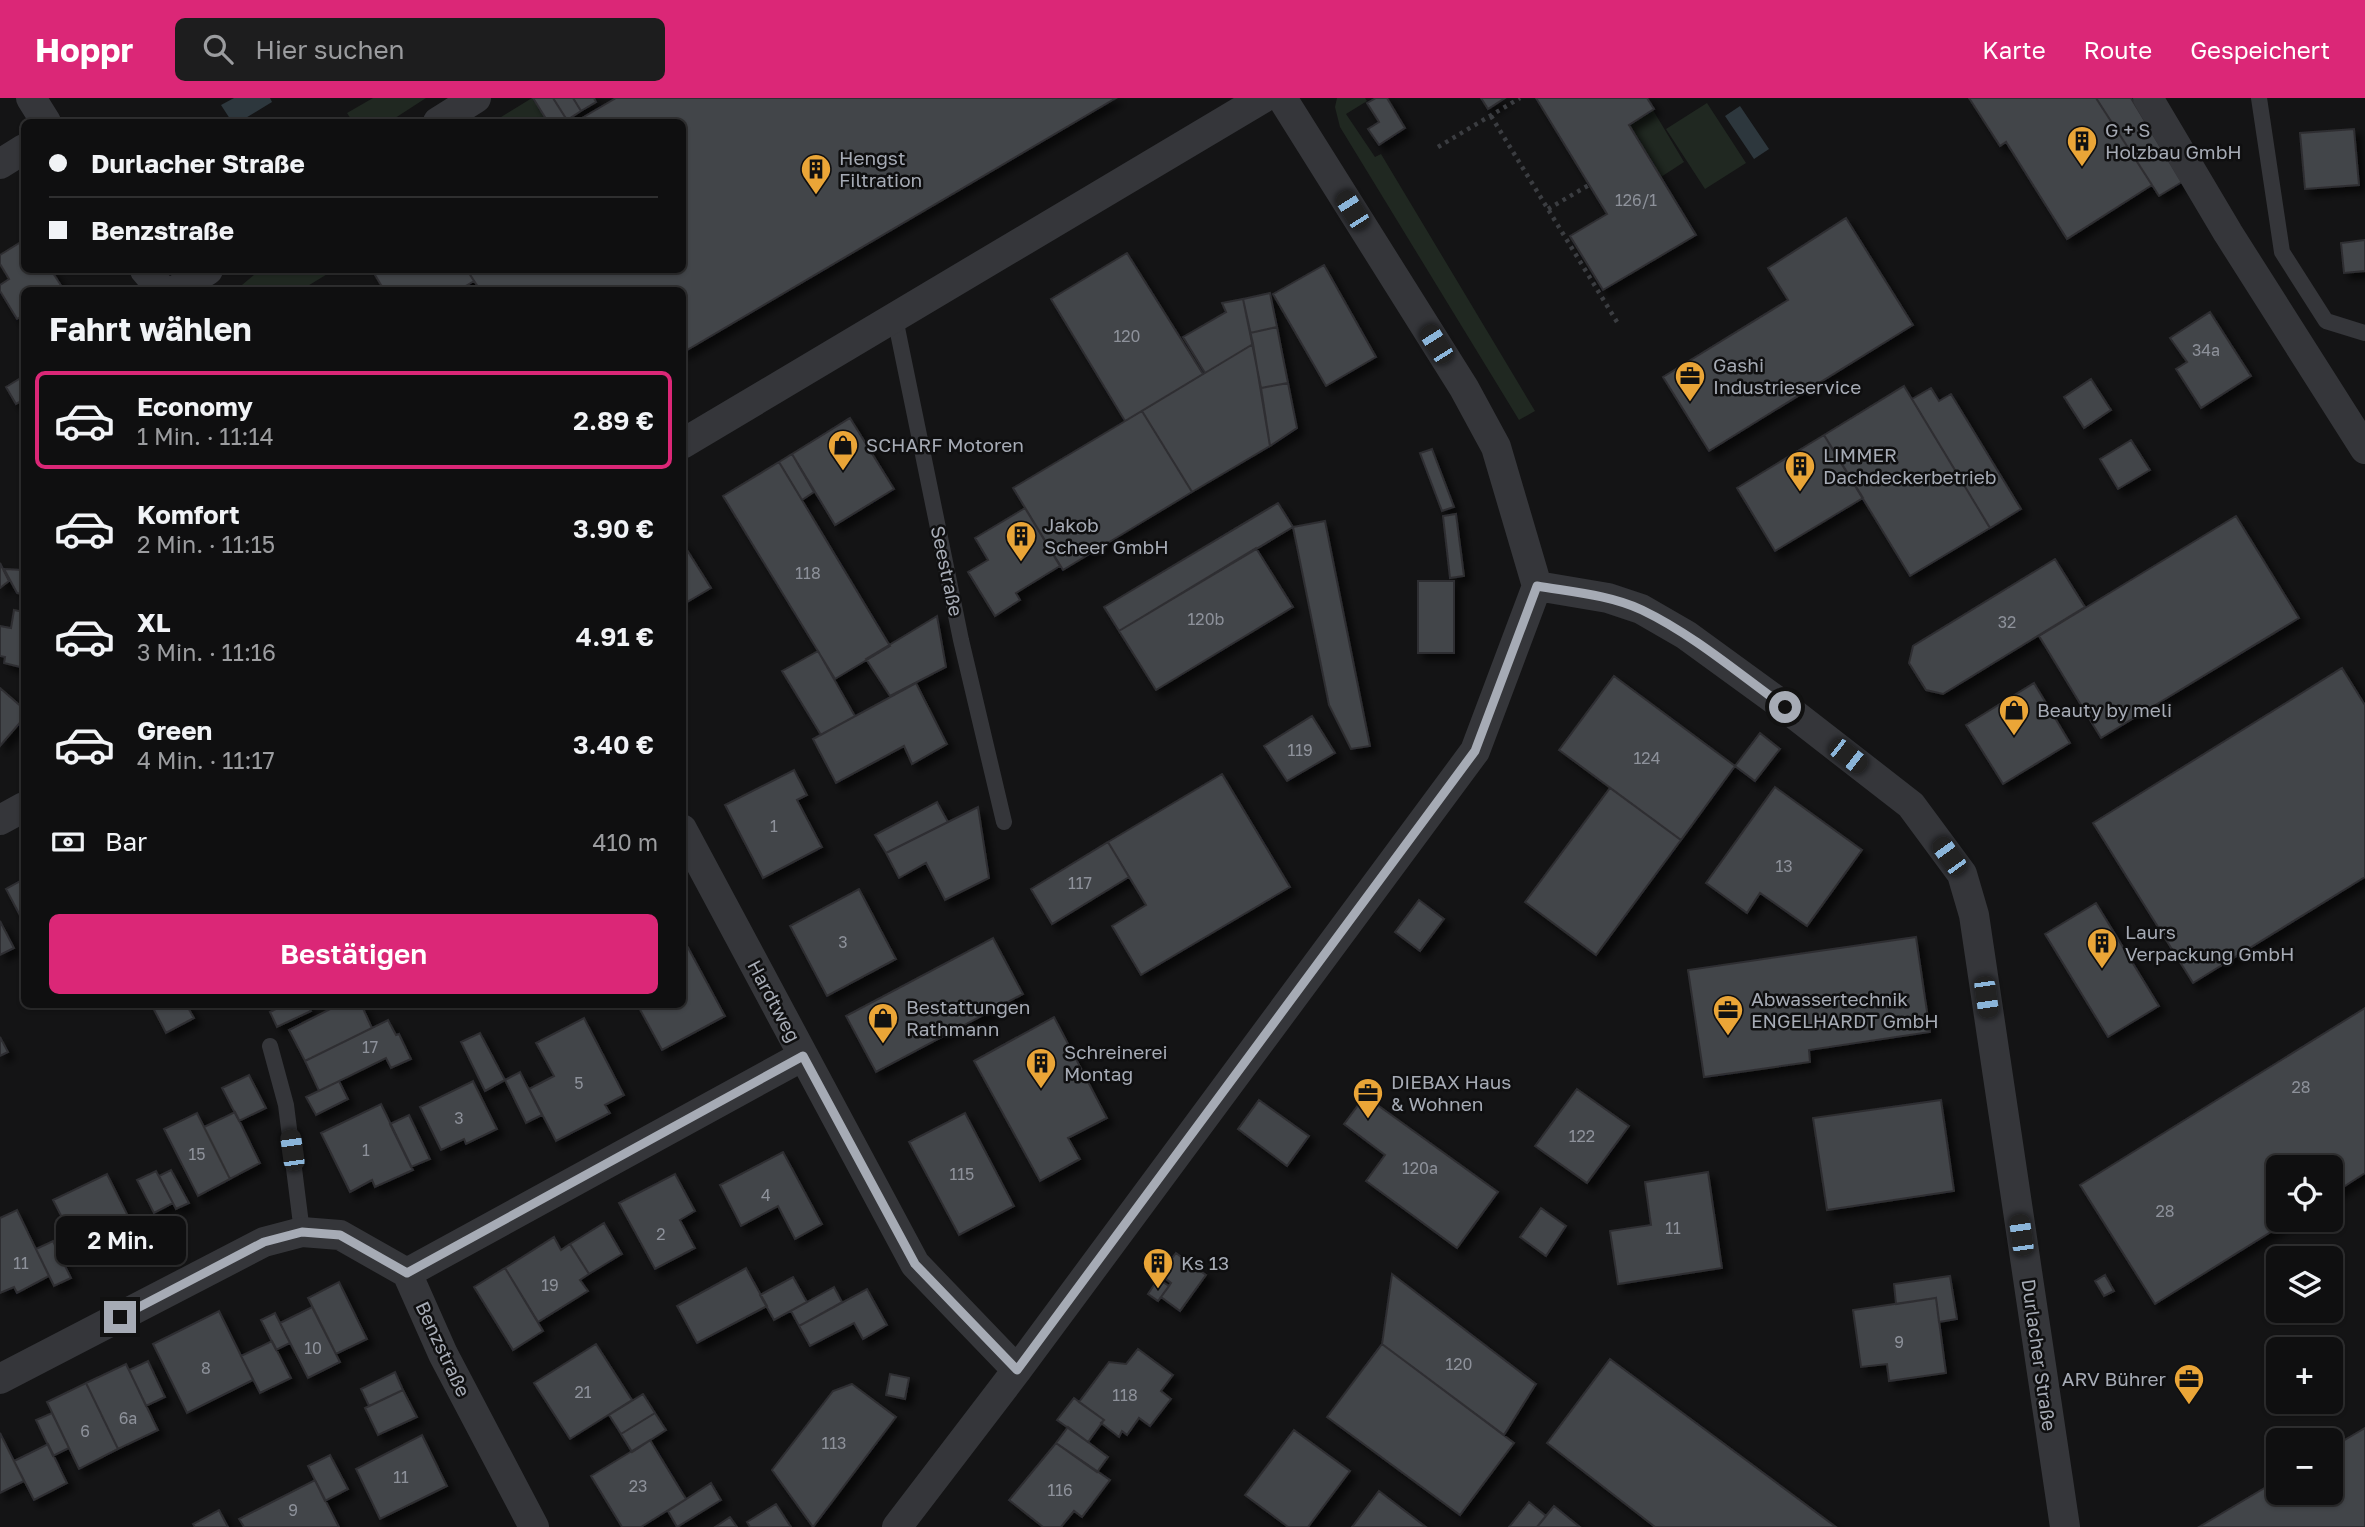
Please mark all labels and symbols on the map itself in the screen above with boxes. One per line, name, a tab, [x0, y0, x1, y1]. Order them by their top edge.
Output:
place label: G + S Holzbau GmbH	[2105, 118, 2242, 163]
building icon: G + S Holzbau GmbH	[2065, 124, 2099, 168]
place label: Hengst Filtration	[839, 146, 922, 191]
building icon: Hengst Filtration	[799, 152, 833, 196]
car	[1332, 187, 1373, 233]
house number: 126/1	[1615, 190, 1657, 210]
car	[1416, 321, 1457, 367]
house number: 120	[1114, 326, 1140, 346]
house number: 34a	[2192, 340, 2220, 360]
place label: Gashi Industrieservice	[1713, 353, 1861, 398]
office icon: Gashi Industrieservice	[1673, 359, 1707, 403]
shop icon: SCHARF Motoren	[826, 428, 860, 472]
place label: SCHARF Motoren	[866, 433, 1024, 456]
place label: LIMMER Dachdeckerbetrieb	[1823, 443, 1996, 488]
building icon: LIMMER Dachdeckerbetrieb	[1783, 449, 1817, 493]
place label: Jakob Scheer GmbH	[1044, 513, 1169, 558]
building icon: Jakob Scheer GmbH	[1004, 519, 1038, 563]
street label: Seestraße	[927, 524, 968, 618]
house number: 118	[795, 563, 821, 583]
house number: 120b	[1188, 609, 1225, 629]
house number: 32	[1998, 612, 2016, 632]
route start	[1769, 691, 1801, 723]
shop icon: Beauty by meli	[1997, 693, 2031, 737]
place label: Beauty by meli	[2037, 698, 2172, 721]
car	[1825, 735, 1872, 777]
house number: 119	[1287, 740, 1313, 760]
house number: 124	[1634, 748, 1660, 768]
house number: 1	[770, 816, 778, 836]
car	[1929, 833, 1970, 879]
house number: 13	[1775, 856, 1793, 876]
house number: 117	[1068, 873, 1092, 893]
place label: Laurs Verpackung GmbH	[2125, 920, 2294, 965]
building icon: Laurs Verpackung GmbH	[2085, 926, 2119, 970]
house number: 3	[838, 932, 848, 952]
street label: Hardtweg	[743, 956, 806, 1046]
car	[1973, 975, 2000, 1019]
place label: Abwassertechnik ENGELHARDT GmbH	[1751, 987, 1939, 1032]
office icon: Abwassertechnik ENGELHARDT GmbH	[1711, 993, 1745, 1037]
place label: Bestattungen Rathmann	[906, 995, 1031, 1040]
shop icon: Bestattungen Rathmann	[866, 1001, 900, 1045]
house number: 17	[362, 1037, 378, 1057]
place label: Schreinerei Montag	[1064, 1040, 1168, 1085]
building icon: Schreinerei Montag	[1024, 1046, 1058, 1090]
place label: DIEBAX Haus & Wohnen	[1391, 1070, 1511, 1115]
house number: 5	[574, 1073, 584, 1093]
office icon: DIEBAX Haus & Wohnen	[1351, 1076, 1385, 1120]
house number: 28	[2291, 1077, 2311, 1097]
house number: 3	[454, 1108, 464, 1128]
house number: 122	[1569, 1126, 1595, 1146]
car	[279, 1128, 306, 1172]
house number: 1	[362, 1140, 370, 1160]
house number: 15	[188, 1144, 206, 1164]
house number: 120a	[1402, 1158, 1438, 1178]
house number: 115	[950, 1164, 974, 1184]
house number: 4	[761, 1185, 771, 1205]
house number: 28	[2155, 1201, 2175, 1221]
car	[2008, 1213, 2035, 1257]
callout: 2 Min.	[55, 1216, 185, 1264]
house number: 11	[1665, 1218, 1681, 1238]
house number: 2	[656, 1224, 666, 1244]
building icon: Ks 13	[1141, 1246, 1175, 1290]
place label: Ks 13	[1181, 1251, 1229, 1274]
house number: 11	[13, 1253, 29, 1273]
house number: 19	[541, 1275, 559, 1295]
street label: Durlacher Straße	[2017, 1277, 2062, 1433]
street label: Benzstraße	[411, 1297, 476, 1400]
route end	[104, 1301, 136, 1333]
house number: 9	[1894, 1332, 1904, 1352]
house number: 10	[304, 1338, 322, 1358]
house number: 120	[1446, 1354, 1472, 1374]
house number: 8	[201, 1358, 211, 1378]
office icon: ARV Bührer	[2172, 1362, 2206, 1406]
place label: ARV Bührer	[2062, 1367, 2167, 1390]
house number: 21	[574, 1382, 592, 1402]
house number: 118	[1112, 1385, 1138, 1405]
house number: 6a	[119, 1408, 137, 1428]
house number: 6	[80, 1421, 90, 1441]
house number: 113	[822, 1433, 846, 1453]
house number: 11	[393, 1467, 409, 1487]
house number: 23	[629, 1476, 647, 1496]
house number: 116	[1047, 1480, 1073, 1500]
house number: 9	[288, 1500, 298, 1520]

